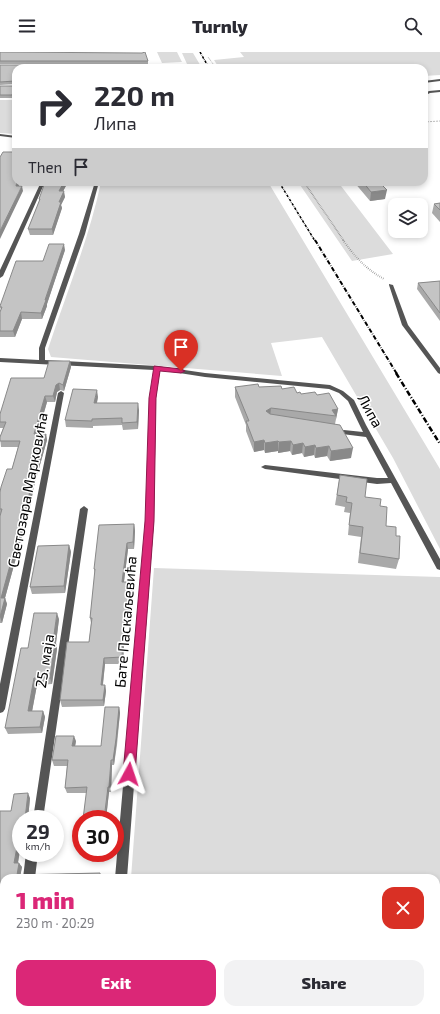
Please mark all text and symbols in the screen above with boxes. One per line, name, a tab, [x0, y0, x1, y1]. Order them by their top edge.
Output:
icon: menu	[16, 15, 38, 37]
text: Turnly	[192, 15, 248, 37]
icon: search	[402, 15, 424, 37]
text: 220 m	[94, 78, 175, 112]
icon: right	[28, 80, 80, 132]
text: Липа	[94, 112, 137, 134]
icon: arrive	[70, 156, 92, 178]
text: Then	[28, 158, 62, 176]
map controls	[388, 198, 428, 238]
button: layers	[388, 198, 428, 238]
pin	[164, 330, 198, 371]
icon: arrive	[170, 336, 192, 358]
street label: Липа	[354, 391, 387, 430]
street label: Светозара Марковића	[3, 411, 51, 569]
street label: Бате Паскаљевића	[110, 555, 140, 689]
street label: 25. маја	[31, 632, 58, 689]
position arrow	[108, 753, 150, 795]
speed limit sign: 30	[72, 810, 124, 862]
text: 29	[26, 819, 50, 843]
text: km/h	[26, 840, 50, 852]
text: 1 min	[16, 885, 75, 914]
button: close	[382, 887, 424, 929]
text: 230 m · 20:29	[16, 915, 94, 931]
button: Exit	[16, 960, 216, 1006]
button: Share	[224, 960, 424, 1006]

